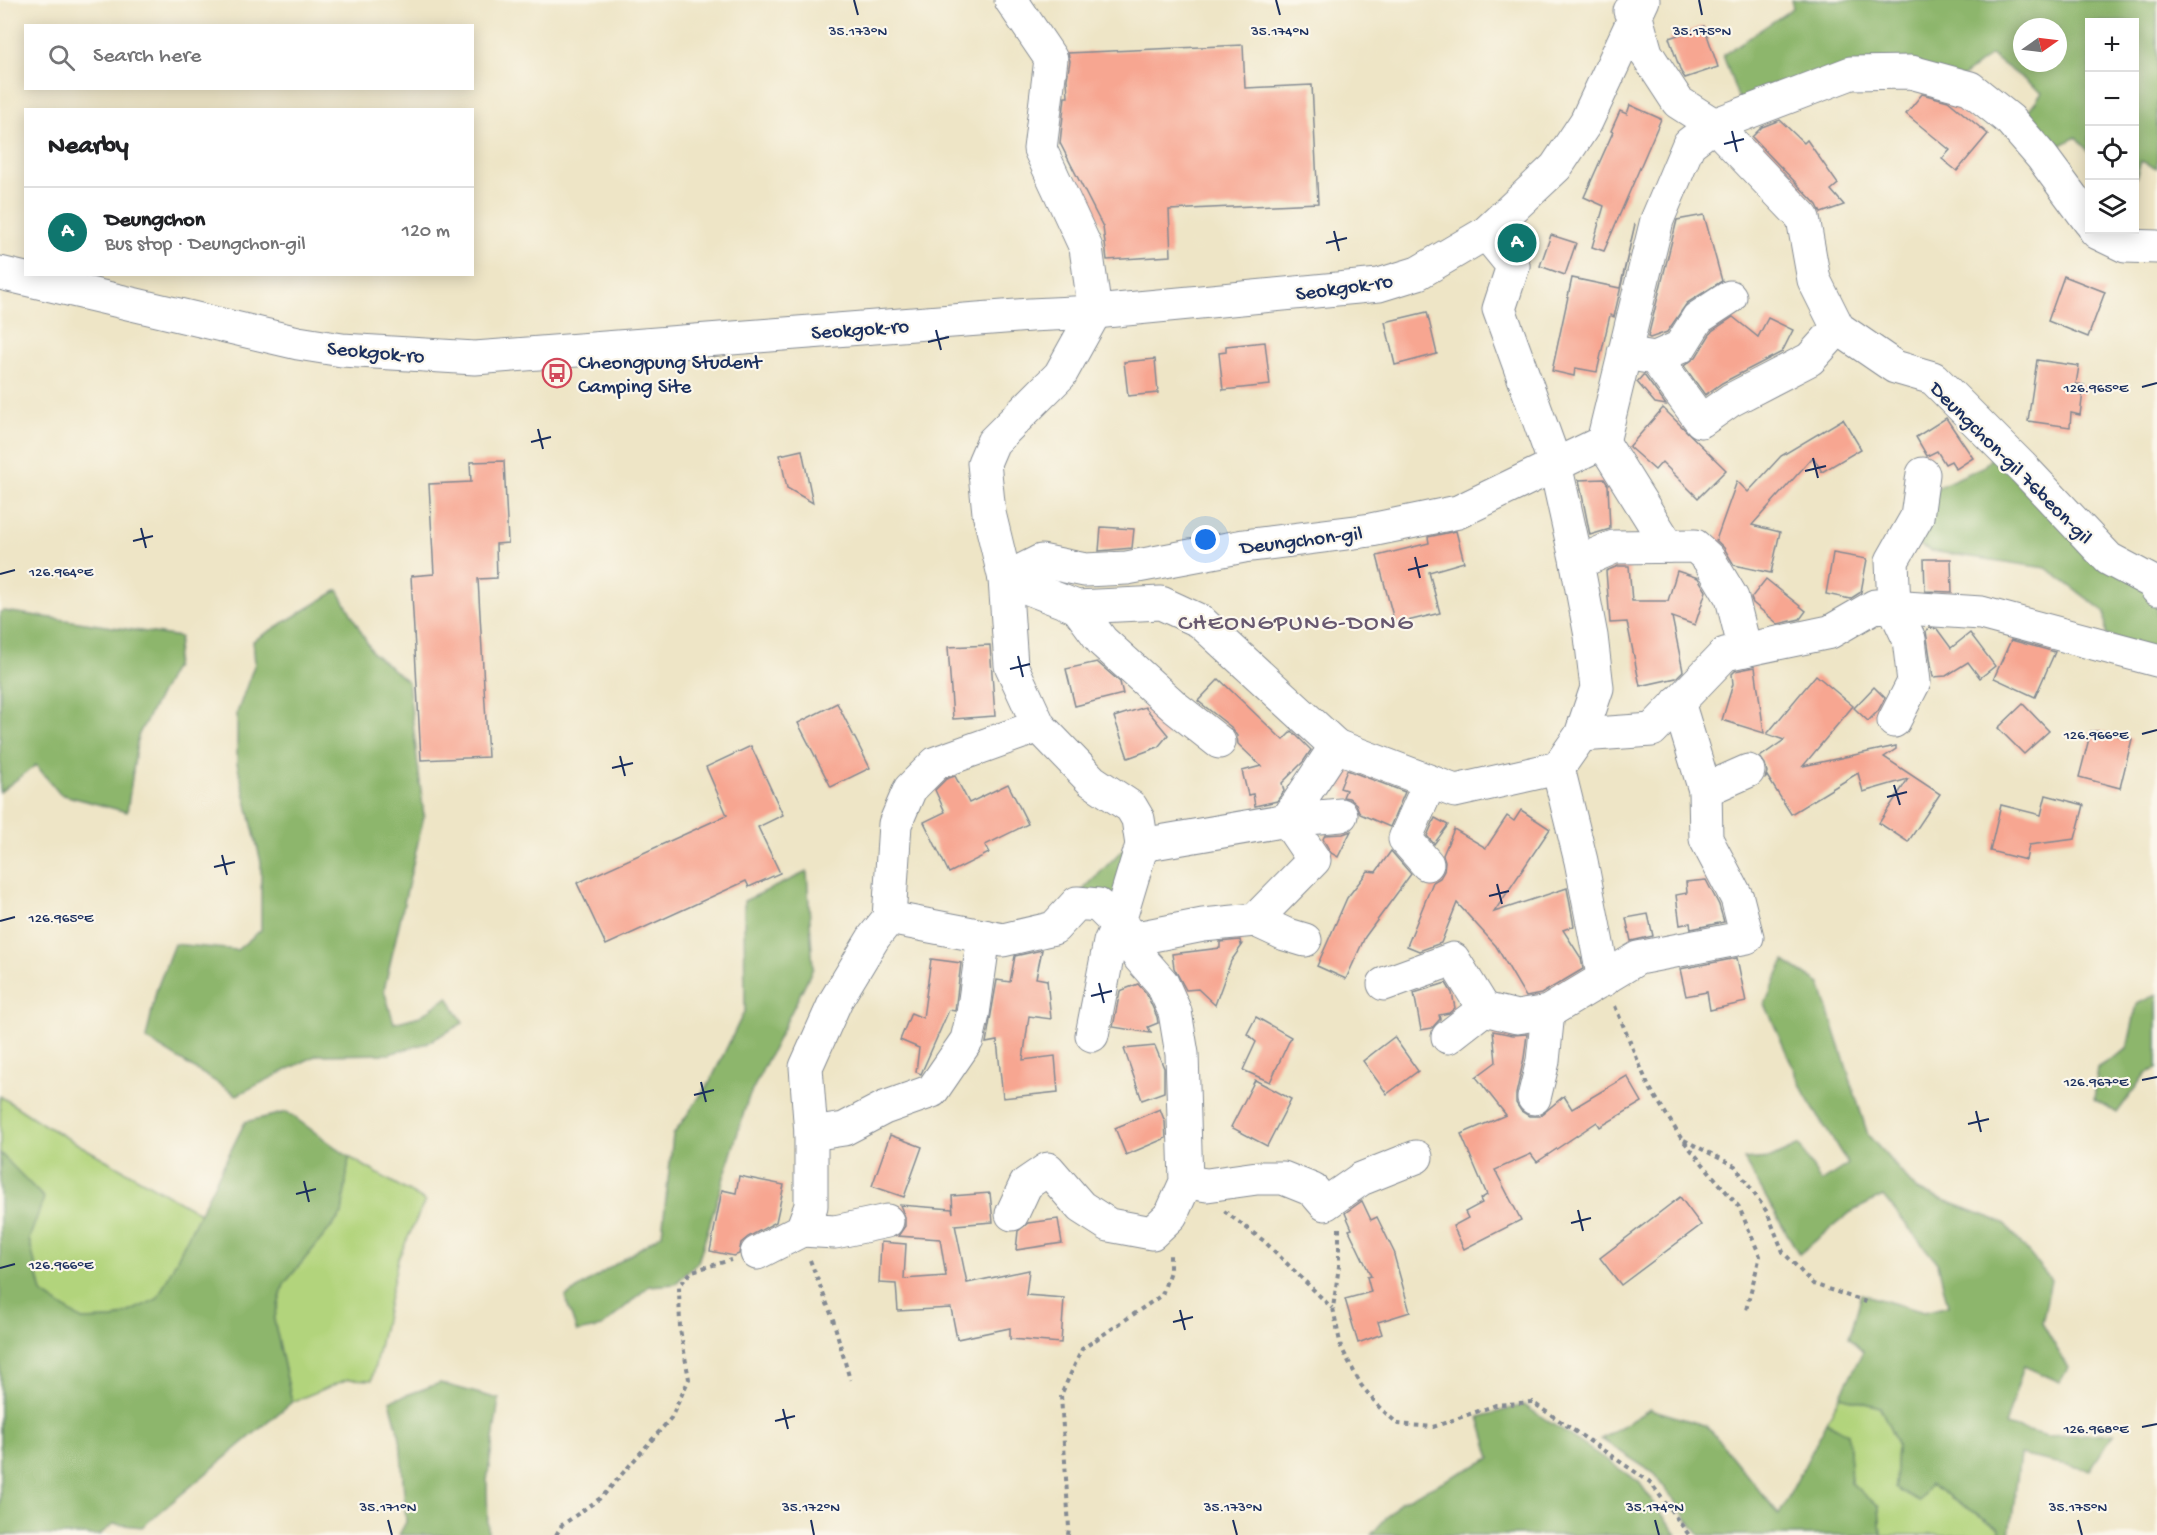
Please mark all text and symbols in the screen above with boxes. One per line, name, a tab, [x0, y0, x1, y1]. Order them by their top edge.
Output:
north arrow	[2013, 18, 2067, 72]
map controls	[2085, 18, 2139, 234]
button: +	[2085, 18, 2139, 72]
text: 35.173°N	[828, 23, 887, 41]
text: 35.174°N	[1250, 23, 1309, 41]
text: 35.175°N	[1672, 23, 1732, 41]
search box	[24, 24, 474, 90]
icon: search	[45, 41, 78, 74]
text: Search here	[93, 44, 201, 70]
button: −	[2085, 72, 2139, 126]
button: locate	[2085, 126, 2139, 180]
text: Nearby	[48, 132, 129, 163]
button: layers	[2085, 180, 2139, 234]
text: Deungchon	[105, 208, 205, 234]
pin: A	[1498, 220, 1537, 266]
text: A	[62, 221, 73, 244]
text: 120 m	[402, 221, 450, 244]
text: Bus stop · Deungchon-gil	[105, 234, 306, 257]
street label: Seokgok-ro	[1294, 270, 1395, 309]
street label: Seokgok-ro	[810, 316, 910, 347]
street label: Seokgok-ro	[326, 338, 426, 371]
place label: Cheongpung Student Camping Site	[578, 352, 764, 401]
bus stop icon: Cheongpung Student Camping Site	[541, 357, 573, 389]
street label: Deungchon-gil 76beon-gil	[1921, 376, 2096, 551]
text: 126.965°E	[2063, 380, 2129, 398]
street label: Deungchon-gil	[1237, 523, 1364, 563]
your location	[1191, 525, 1220, 554]
text: 126.964°E	[28, 564, 94, 582]
district label: CHEONGPUNG-DONG	[1178, 610, 1414, 639]
text: 126.966°E	[2063, 727, 2129, 745]
text: 126.965°E	[28, 910, 94, 928]
text: 126.967°E	[2063, 1074, 2129, 1092]
text: 126.966°E	[28, 1257, 94, 1275]
text: 126.968°E	[2062, 1421, 2129, 1439]
text: 35.171°N	[359, 1499, 417, 1517]
text: 35.172°N	[781, 1499, 840, 1517]
text: 35.173°N	[1203, 1499, 1262, 1517]
text: 35.174°N	[1625, 1499, 1684, 1517]
text: 35.175°N	[2048, 1499, 2108, 1517]

